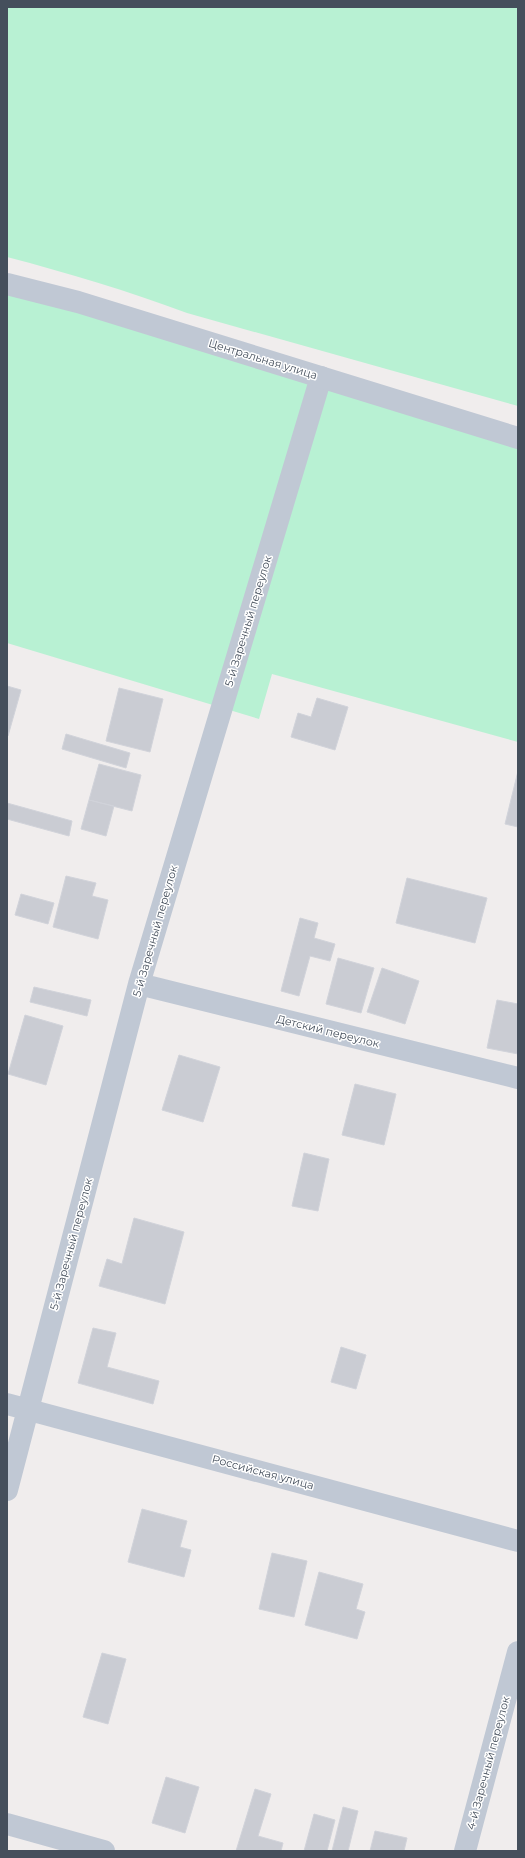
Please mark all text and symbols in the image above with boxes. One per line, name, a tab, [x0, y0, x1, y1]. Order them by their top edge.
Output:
street label: Центральная улица	[207, 336, 319, 382]
street label: 5-й Заречный переулок	[221, 553, 275, 688]
street label: 5-й Заречный переулок	[129, 863, 181, 998]
street label: Детский переулок	[275, 1011, 381, 1051]
street label: 5-й Заречный переулок	[47, 1176, 96, 1312]
street label: Российская улица	[211, 1452, 315, 1492]
street label: 4-й Заречный переулок	[463, 1694, 513, 1831]

